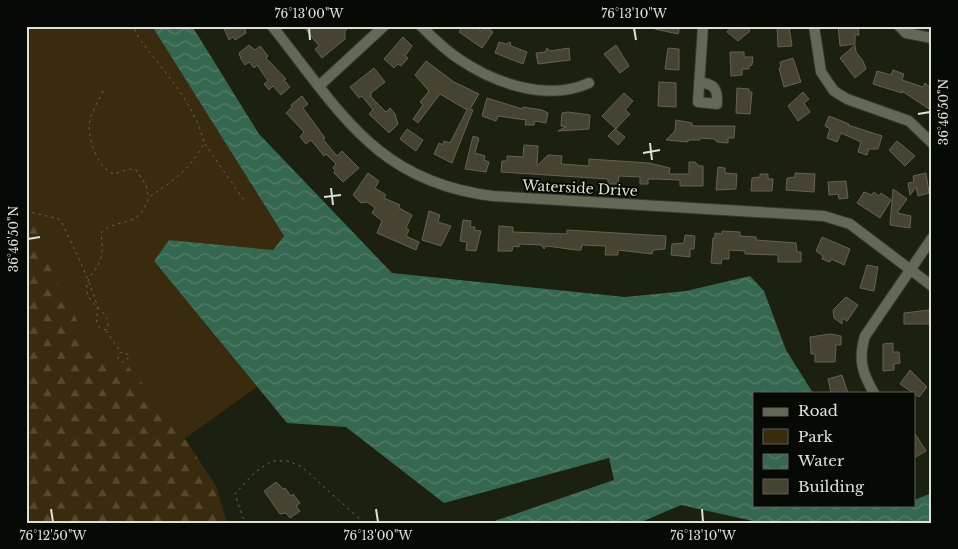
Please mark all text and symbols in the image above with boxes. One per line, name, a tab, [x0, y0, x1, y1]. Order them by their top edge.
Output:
text: 76°13'00"W	[275, 6, 344, 21]
text: 76°13'10"W	[601, 6, 668, 21]
text: 36°46'50"N	[936, 79, 951, 145]
street label: Waterside Drive	[521, 176, 638, 200]
text: 36°46'50"N	[6, 206, 21, 272]
legend	[753, 392, 916, 506]
text: Road	[798, 401, 838, 420]
text: Park	[798, 427, 834, 446]
text: Water	[797, 451, 845, 470]
text: Building	[798, 477, 865, 496]
text: 76°12'50"W	[20, 528, 87, 543]
text: 76°13'00"W	[344, 528, 413, 543]
text: 76°13'10"W	[670, 528, 737, 543]

